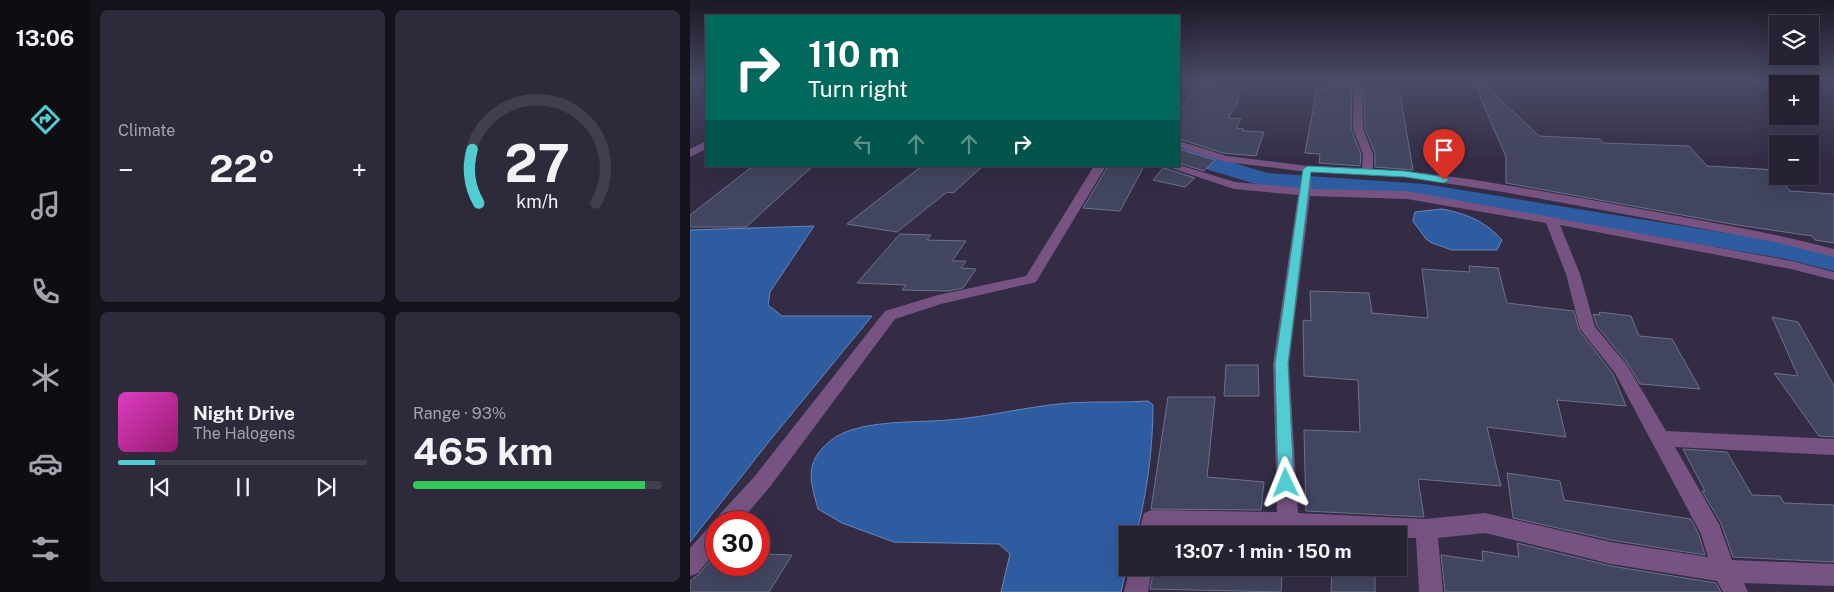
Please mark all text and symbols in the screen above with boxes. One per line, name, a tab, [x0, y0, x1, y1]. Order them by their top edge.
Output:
map controls	[1769, 15, 1819, 185]
button: layers	[1769, 15, 1819, 65]
text: 13:06	[16, 25, 74, 51]
text: 110 m	[808, 34, 900, 75]
icon: right	[725, 35, 790, 100]
button: +	[1769, 75, 1819, 125]
text: Turn right	[808, 76, 908, 102]
icon: directions	[28, 102, 63, 137]
text: Climate	[118, 121, 175, 140]
pin	[1423, 129, 1465, 180]
icon: left	[849, 130, 877, 158]
icon: ahead	[902, 130, 930, 158]
icon: ahead	[955, 130, 983, 158]
icon: right	[1008, 130, 1036, 158]
text: 27	[505, 133, 570, 194]
button: −	[1769, 135, 1819, 185]
icon: arrive	[1430, 136, 1458, 164]
text: 22°	[209, 146, 276, 191]
text: −	[118, 153, 134, 186]
text: +	[351, 153, 367, 186]
icon: music	[28, 188, 63, 223]
text: km/h	[516, 191, 559, 212]
icon: phone	[28, 274, 63, 309]
icon: climate	[28, 360, 63, 395]
text: Night Drive	[193, 402, 295, 424]
text: Range · 93%	[413, 404, 506, 423]
text: The Halogens	[193, 424, 295, 443]
text: 465 km	[413, 429, 553, 474]
icon: car	[28, 446, 63, 481]
position arrow	[1259, 456, 1311, 508]
icon: previous	[146, 473, 174, 501]
icon: pause	[229, 473, 257, 501]
icon: next	[312, 473, 340, 501]
speed limit sign: 30	[705, 511, 770, 576]
icon: filters	[28, 531, 63, 566]
text: 13:07 · 1 min · 150 m	[1175, 540, 1351, 562]

